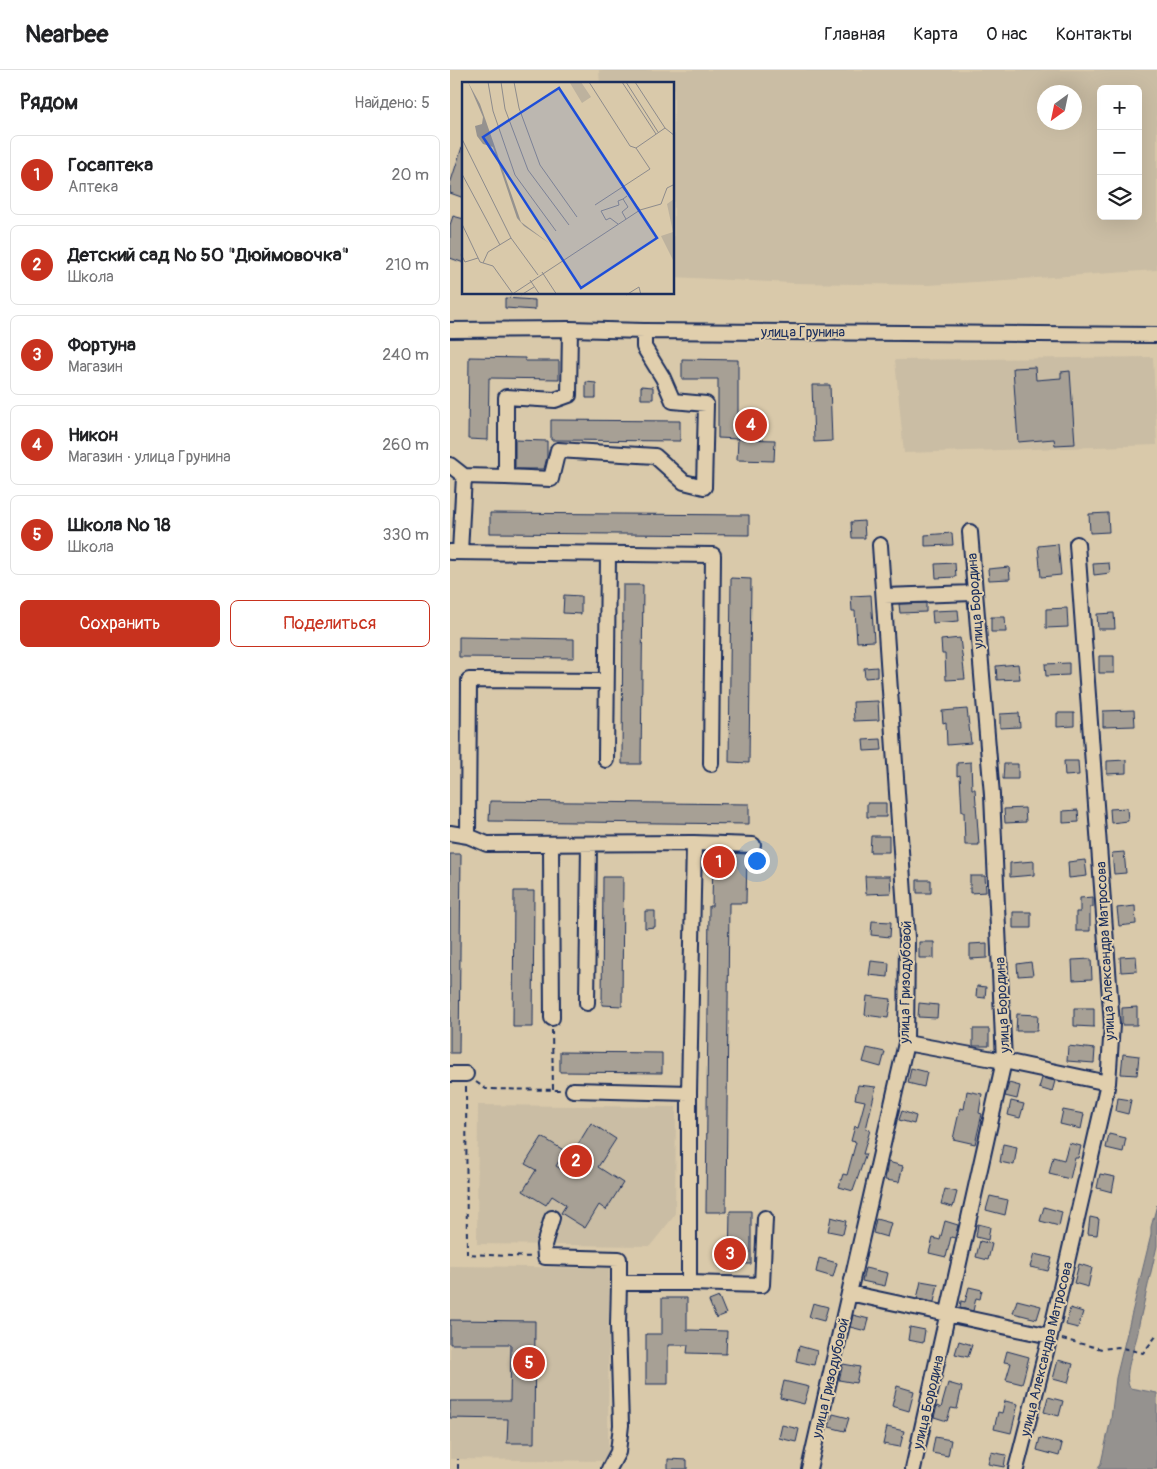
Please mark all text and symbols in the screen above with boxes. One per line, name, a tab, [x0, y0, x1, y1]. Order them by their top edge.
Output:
text: Nearbee	[25, 20, 108, 49]
text: Главная	[824, 23, 885, 46]
text: Карта	[913, 23, 958, 46]
text: О нас	[986, 23, 1028, 46]
text: Контакты	[1056, 23, 1132, 46]
inset map	[462, 82, 675, 295]
north arrow	[1037, 85, 1082, 130]
map controls	[1097, 85, 1142, 220]
button: +	[1097, 85, 1142, 130]
text: Рядом	[20, 89, 78, 116]
text: Найдено: 5	[354, 93, 430, 113]
button: −	[1097, 130, 1142, 175]
text: Госаптека	[68, 153, 153, 177]
text: 1	[34, 165, 40, 185]
text: 20 m	[391, 165, 429, 185]
button: layers	[1097, 175, 1142, 220]
text: Аптека	[68, 177, 118, 197]
text: Детский сад № 50 "Дюймовочка"	[68, 243, 349, 267]
text: 2	[33, 255, 41, 275]
text: 210 m	[385, 255, 429, 275]
text: Школа	[68, 267, 114, 287]
street label: улица Грунина	[760, 324, 845, 341]
text: Фортуна	[68, 333, 136, 357]
text: 3	[33, 345, 41, 365]
text: 240 m	[382, 345, 429, 365]
text: Магазин	[68, 357, 123, 377]
pin: 4	[735, 406, 767, 444]
text: Никон	[68, 423, 118, 447]
text: 4	[32, 435, 42, 455]
text: 260 m	[382, 435, 429, 455]
text: Магазин · улица Грунина	[68, 447, 231, 467]
text: Школа № 18	[68, 513, 171, 537]
text: 5	[33, 525, 41, 545]
text: 330 m	[383, 525, 429, 545]
text: Школа	[68, 537, 114, 557]
street label: улица Бородина	[964, 552, 987, 650]
button: Сохранить	[20, 600, 220, 647]
button: Поделиться	[230, 600, 430, 647]
pin: 1	[703, 843, 735, 881]
your location	[744, 848, 770, 874]
street label: улица Александра Матросова	[1092, 861, 1119, 1042]
street label: улица Гризодубовой	[896, 920, 915, 1045]
street label: улица Бородина	[991, 957, 1014, 1054]
pin: 2	[560, 1142, 592, 1180]
pin: 3	[714, 1235, 746, 1273]
street label: улица Александра Матросова	[1016, 1260, 1076, 1439]
street label: улица Гризодубовой	[808, 1316, 853, 1441]
pin: 5	[513, 1344, 545, 1382]
street label: улица Бородина	[909, 1353, 948, 1452]

